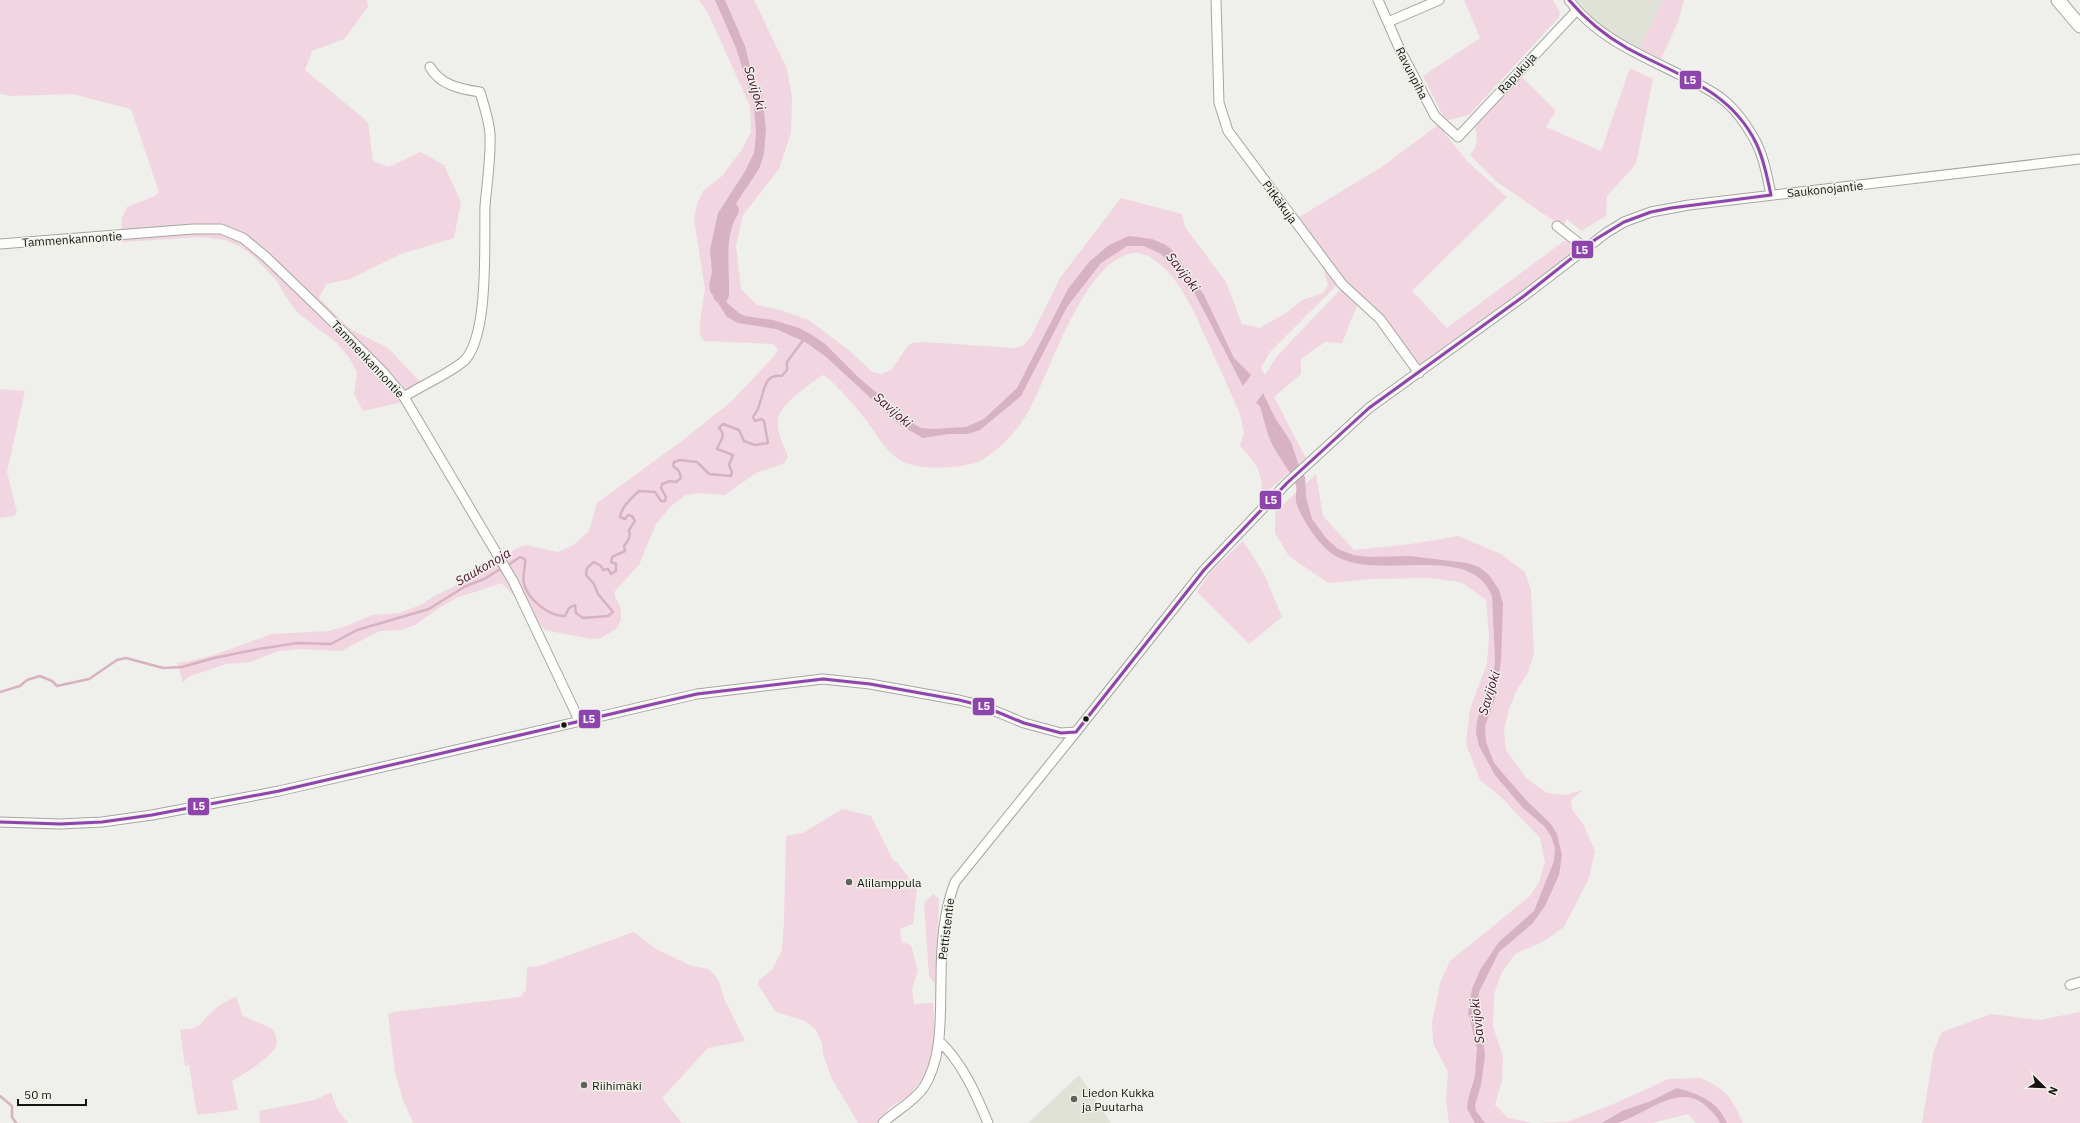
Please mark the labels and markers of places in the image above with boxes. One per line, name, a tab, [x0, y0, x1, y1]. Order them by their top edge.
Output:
unlabelled marker	[1081, 714, 1091, 724]
unlabelled marker	[559, 720, 569, 730]
place label: Alilamppula	[857, 875, 922, 890]
marker: Alilamppula	[844, 877, 854, 887]
place label: Riihimäki	[592, 1078, 642, 1093]
marker: Riihimäki	[579, 1080, 589, 1090]
place label: Liedon Kukka ja Puutarha	[1082, 1085, 1155, 1114]
marker: Liedon Kukka ja Puutarha	[1069, 1094, 1079, 1104]

